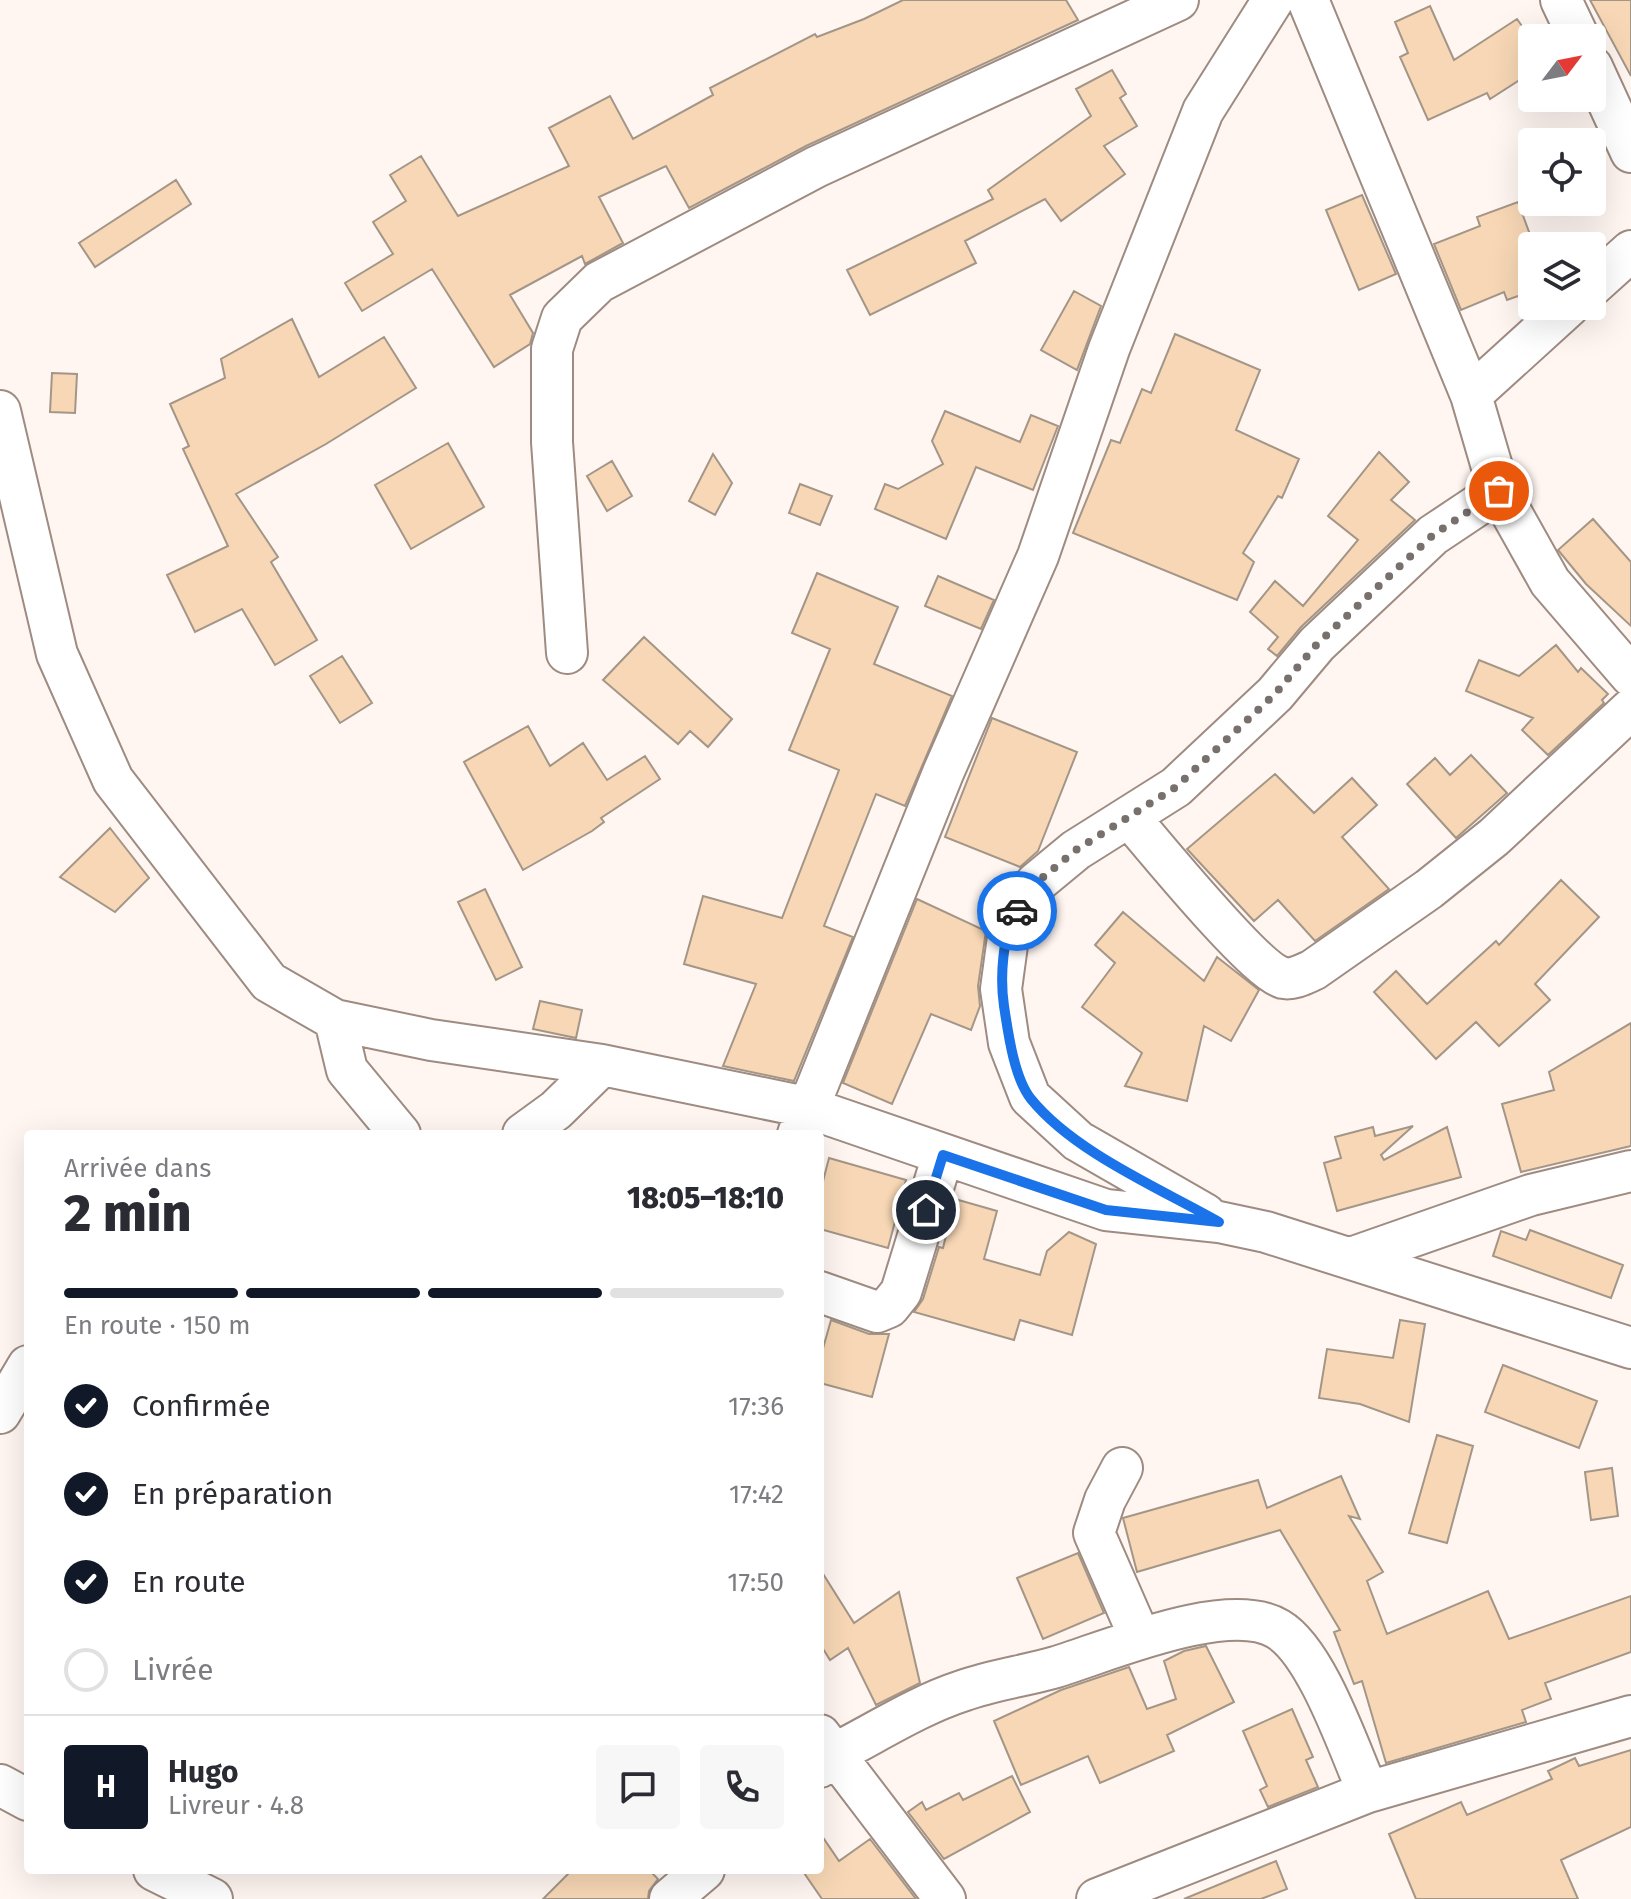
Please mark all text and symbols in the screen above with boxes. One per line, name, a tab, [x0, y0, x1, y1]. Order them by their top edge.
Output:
north arrow	[1518, 24, 1606, 112]
map controls	[1518, 24, 1606, 320]
button: locate	[1518, 128, 1606, 216]
button: layers	[1518, 232, 1606, 320]
pin	[1465, 457, 1533, 525]
icon: bag	[1477, 469, 1521, 513]
courier	[977, 871, 1057, 951]
icon: car	[995, 889, 1039, 933]
text: Arrivée dans	[64, 1153, 211, 1184]
pin	[892, 1176, 960, 1244]
text: 18:05–18:10	[627, 1180, 784, 1216]
text: 2 min	[64, 1182, 191, 1245]
icon: home	[904, 1188, 948, 1232]
text: En route · 150 m	[64, 1310, 251, 1341]
icon: check	[64, 1384, 108, 1428]
text: Confirmée	[132, 1388, 271, 1424]
text: 17:36	[728, 1391, 784, 1422]
icon: check	[64, 1472, 108, 1516]
text: En préparation	[132, 1476, 333, 1512]
text: 17:42	[729, 1479, 784, 1510]
icon: check	[64, 1560, 108, 1604]
text: En route	[132, 1564, 246, 1600]
text: 17:50	[727, 1567, 784, 1598]
text: Livrée	[132, 1652, 214, 1688]
button: chat	[596, 1745, 680, 1829]
button: phone	[700, 1745, 784, 1829]
text: Hugo	[168, 1754, 239, 1790]
text: H	[96, 1769, 116, 1805]
text: Livreur · 4.8	[168, 1790, 304, 1821]

